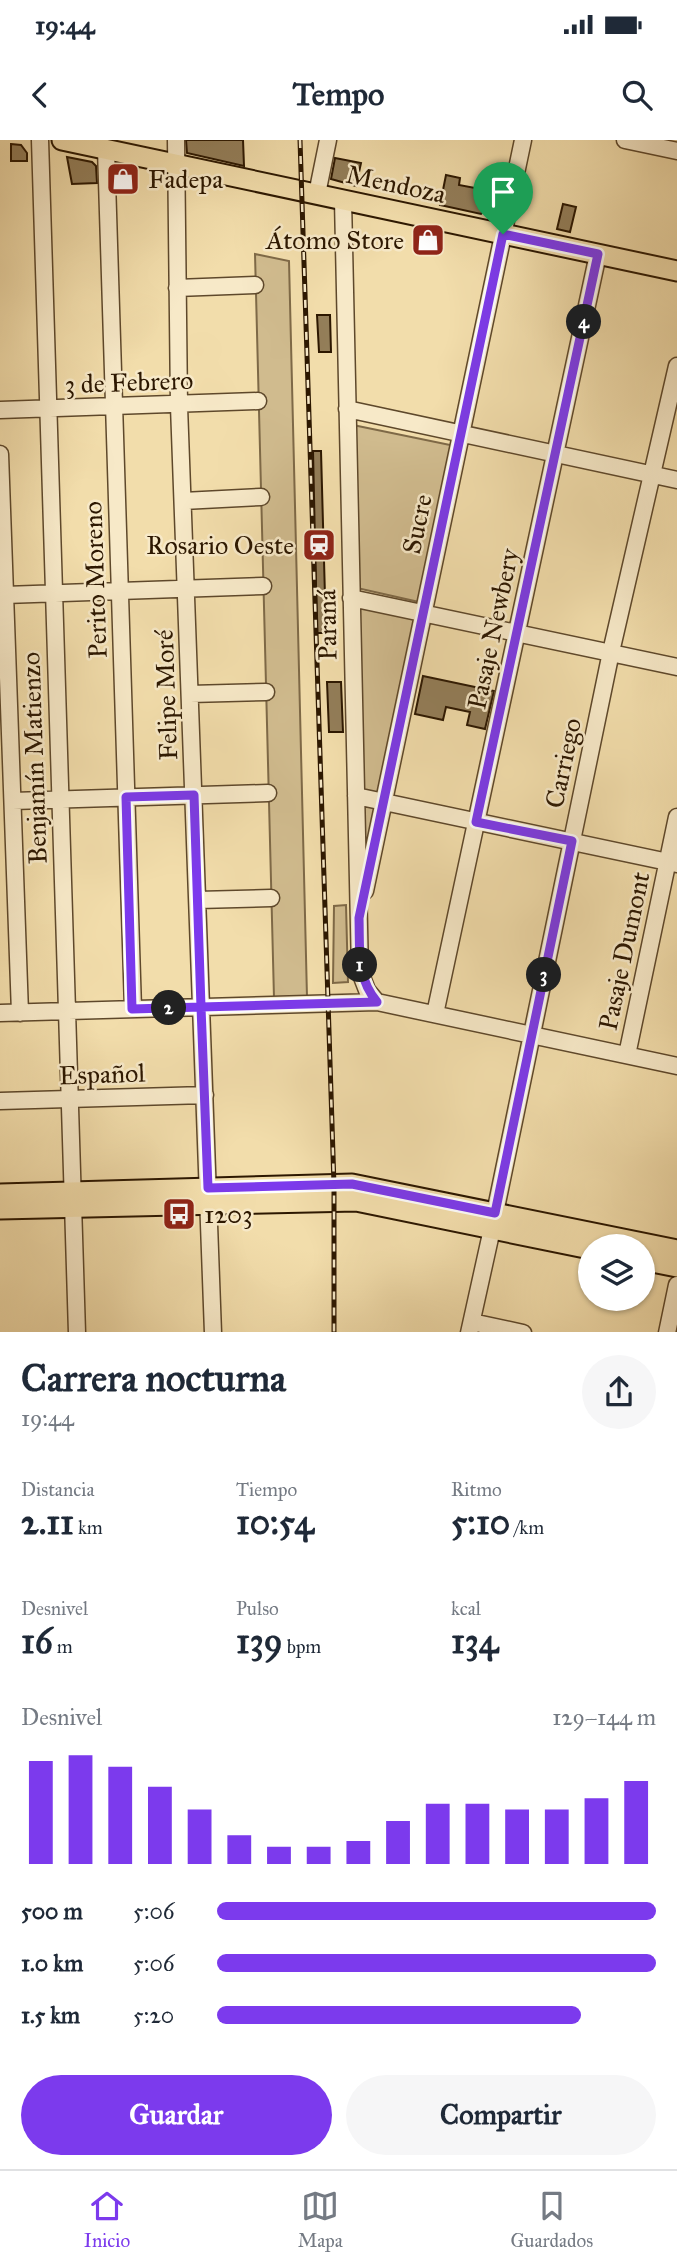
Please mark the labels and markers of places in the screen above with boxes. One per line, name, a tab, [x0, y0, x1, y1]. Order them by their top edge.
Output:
shop icon: Fadepa	[104, 160, 142, 198]
pin	[473, 162, 533, 234]
place label: Fadepa	[148, 163, 223, 195]
shop icon: Átomo Store	[409, 221, 447, 259]
place label: Átomo Store	[265, 224, 404, 256]
pin: 4	[566, 304, 602, 340]
station icon: Rosario Oeste	[300, 526, 338, 564]
place label: Rosario Oeste	[146, 529, 294, 561]
pin: 1	[342, 948, 378, 982]
pin: 3	[526, 958, 562, 992]
pin: 2	[152, 990, 186, 1026]
bus stop icon: 1203	[160, 1195, 198, 1233]
place label: 1203	[204, 1198, 253, 1230]

